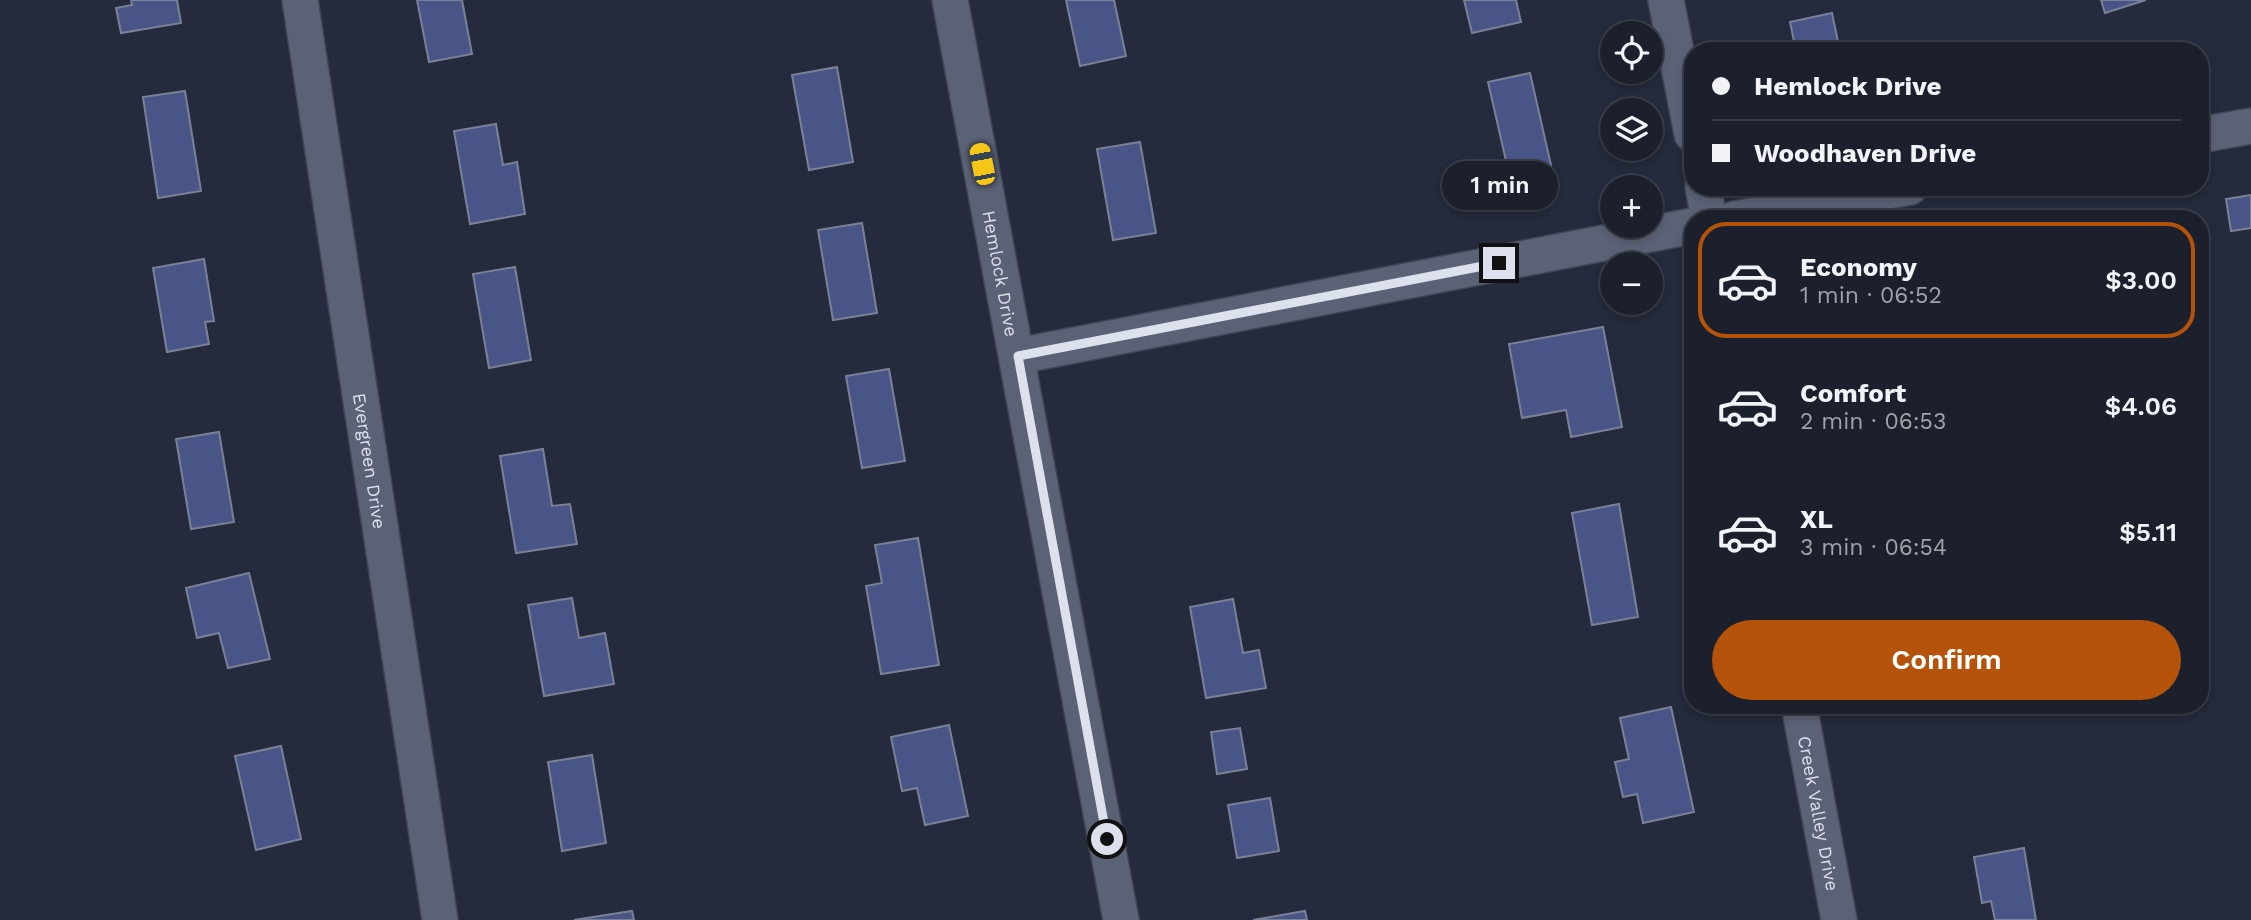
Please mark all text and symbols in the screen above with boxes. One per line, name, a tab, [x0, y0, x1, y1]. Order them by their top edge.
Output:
map controls	[1600, 21, 1663, 315]
button: locate	[1600, 21, 1663, 84]
text: Hemlock Drive	[1754, 71, 1942, 101]
button: layers	[1600, 98, 1663, 161]
text: Woodhaven Drive	[1754, 138, 1976, 168]
car	[968, 141, 997, 187]
callout: 1 min	[1441, 162, 1557, 210]
text: 1 min	[1470, 172, 1530, 199]
button: +	[1600, 175, 1663, 238]
street label: Hemlock Drive	[979, 209, 1023, 338]
route end	[1483, 247, 1515, 279]
icon: car	[1716, 249, 1779, 312]
button: −	[1600, 252, 1663, 315]
text: Economy	[1800, 252, 1917, 282]
text: $3.00	[2105, 265, 2177, 295]
text: 1 min · 06:52	[1800, 282, 1942, 309]
icon: car	[1716, 375, 1779, 438]
text: Comfort	[1800, 378, 1906, 408]
street label: Evergreen Drive	[349, 391, 391, 530]
text: $4.06	[2105, 391, 2177, 421]
text: 2 min · 06:53	[1800, 408, 1946, 435]
icon: car	[1716, 501, 1779, 564]
text: XL	[1800, 504, 1833, 534]
text: $5.11	[2119, 517, 2177, 547]
text: 3 min · 06:54	[1800, 534, 1947, 561]
button: Confirm	[1712, 620, 2181, 700]
street label: Creek Valley Drive	[1794, 734, 1844, 892]
route start	[1091, 823, 1123, 855]

